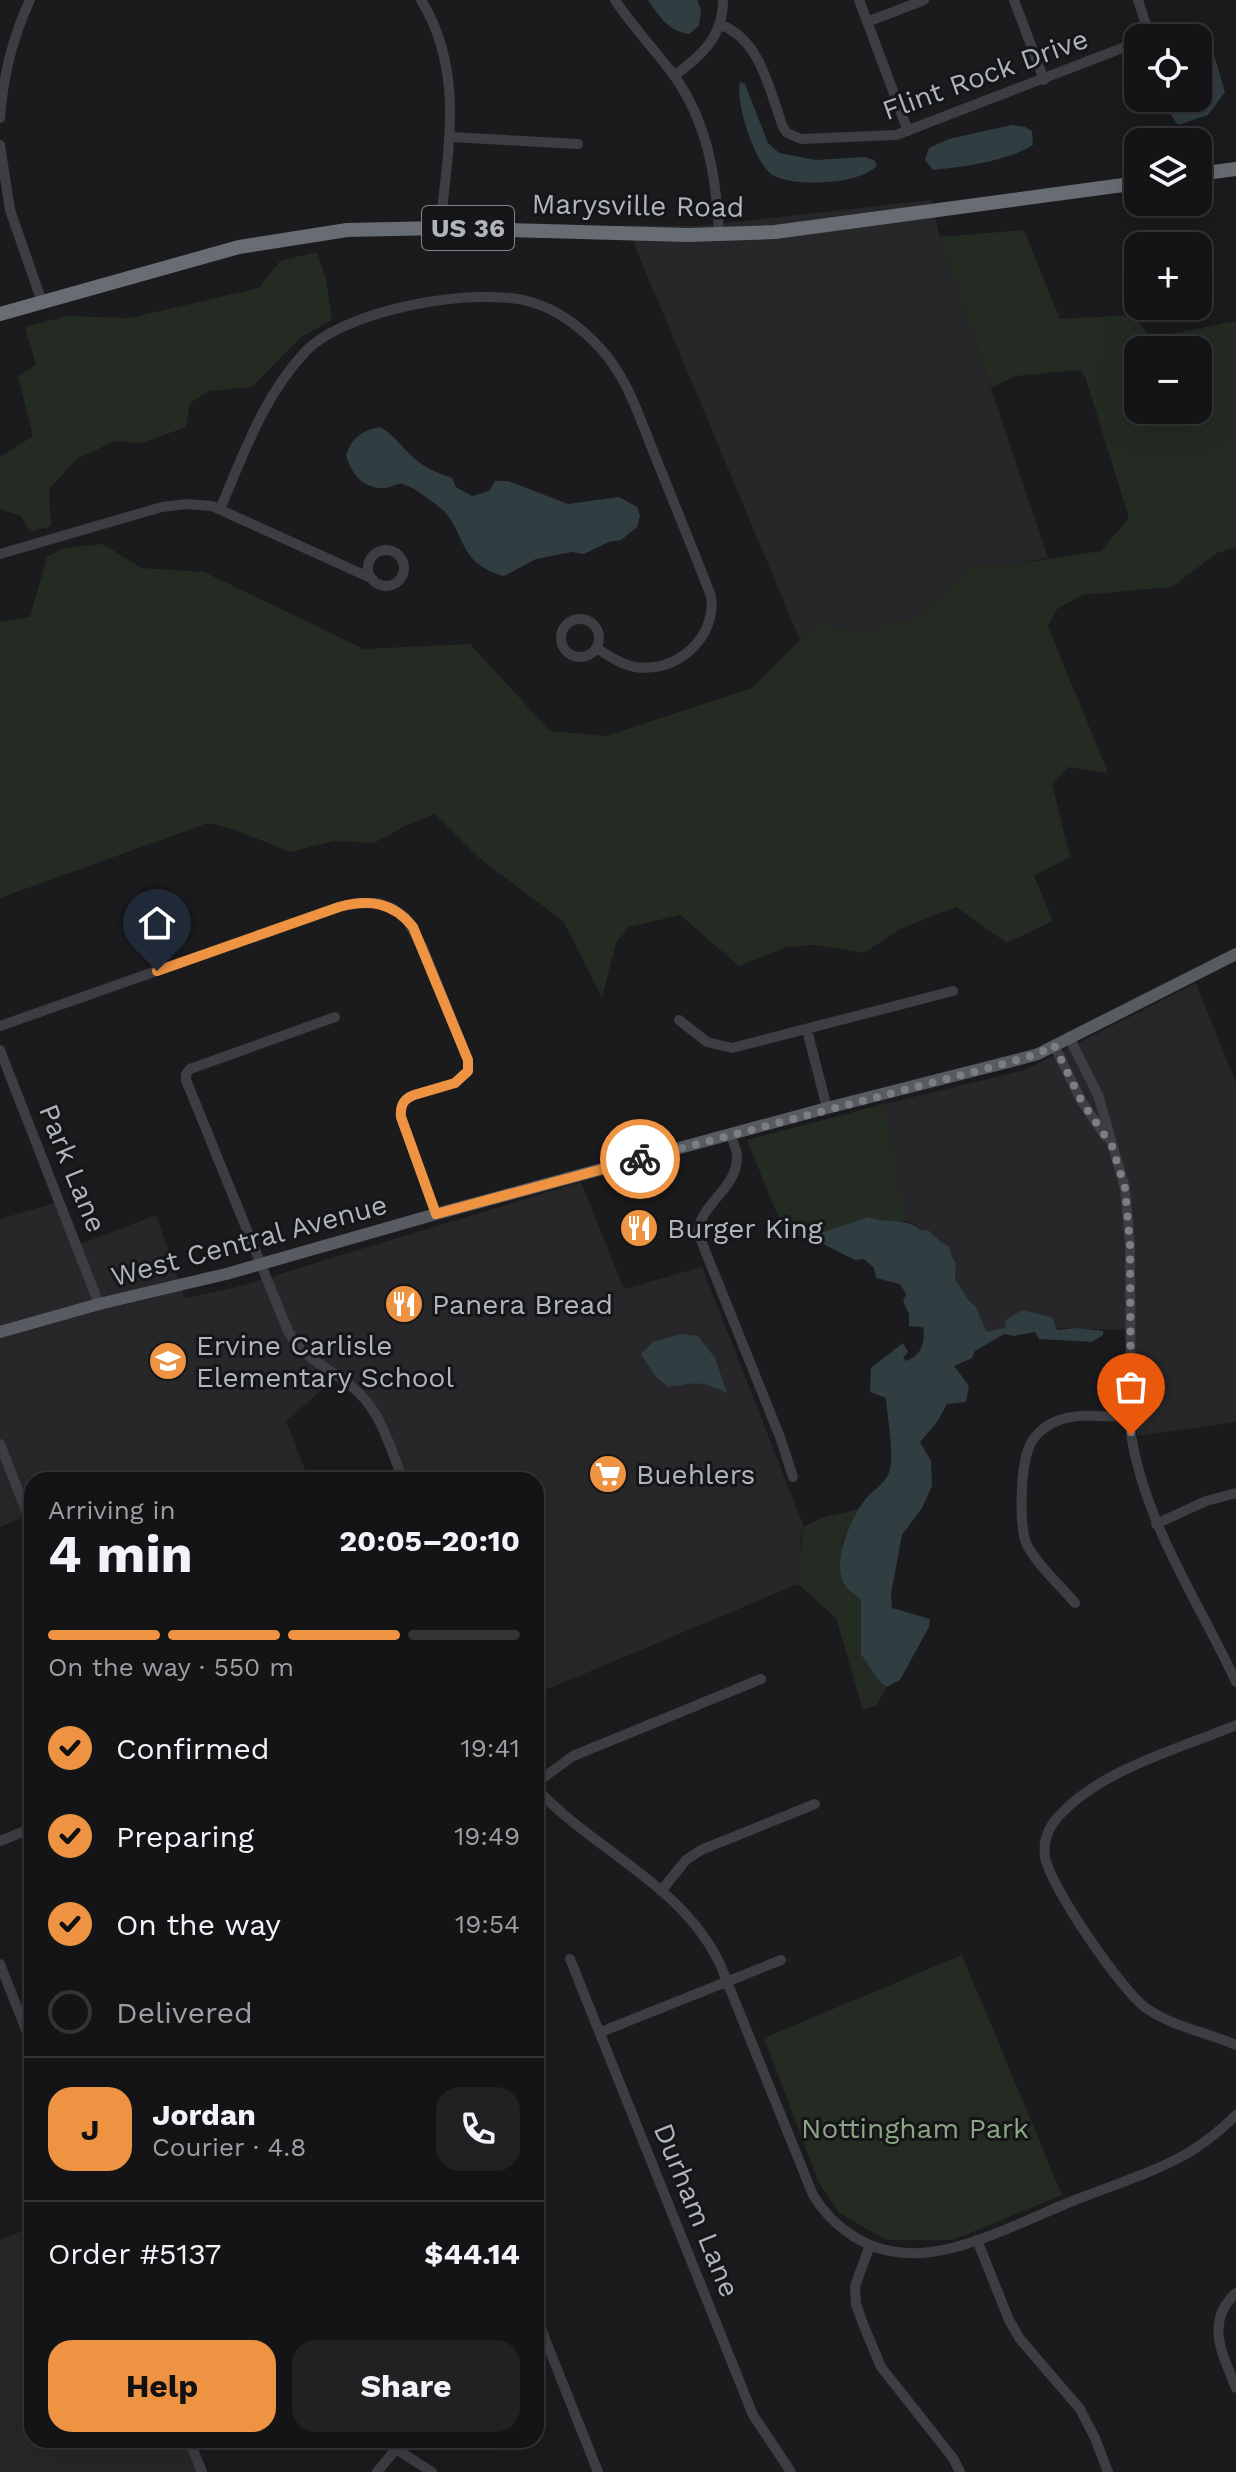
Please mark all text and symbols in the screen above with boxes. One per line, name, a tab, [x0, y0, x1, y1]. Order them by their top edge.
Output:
street label: Flint Rock Drive	[878, 22, 1093, 127]
map controls	[1124, 24, 1212, 424]
button: locate	[1124, 24, 1212, 112]
button: layers	[1124, 128, 1212, 216]
street label: Marysville Road	[531, 187, 745, 224]
road number: US 36	[422, 206, 514, 250]
button: +	[1124, 232, 1212, 320]
button: −	[1124, 336, 1212, 424]
pin	[123, 889, 191, 971]
icon: home	[135, 901, 179, 945]
street label: Park Lane	[32, 1099, 113, 1237]
courier	[600, 1119, 680, 1199]
icon: bike	[618, 1137, 662, 1181]
street label: West Central Avenue	[108, 1188, 391, 1293]
restaurant icon: Burger King	[618, 1207, 660, 1249]
place label: Burger King	[667, 1212, 823, 1245]
restaurant icon: Panera Bread	[383, 1283, 425, 1325]
place label: Panera Bread	[432, 1288, 613, 1321]
place label: Ervine Carlisle Elementary School	[196, 1329, 454, 1394]
school or university icon: Ervine Carlisle Elementary School	[147, 1340, 189, 1382]
pin	[1097, 1353, 1165, 1435]
icon: bag	[1109, 1365, 1153, 1409]
supermarket icon: Buehlers	[587, 1453, 629, 1495]
place label: Buehlers	[636, 1458, 755, 1491]
text: Arriving in	[48, 1495, 176, 1525]
text: 20:05–20:10	[339, 1523, 520, 1558]
text: 4 min	[48, 1524, 193, 1585]
text: On the way · 550 m	[48, 1652, 294, 1682]
icon: check	[48, 1726, 92, 1770]
text: Confirmed	[116, 1731, 270, 1766]
text: 19:41	[461, 1733, 520, 1763]
icon: check	[48, 1814, 92, 1858]
text: Preparing	[116, 1819, 254, 1854]
text: 19:49	[454, 1821, 520, 1851]
icon: check	[48, 1902, 92, 1946]
text: On the way	[116, 1907, 281, 1942]
text: 19:54	[455, 1909, 520, 1939]
text: Delivered	[116, 1995, 253, 2030]
button: phone	[436, 2087, 520, 2171]
text: Jordan	[152, 2097, 256, 2132]
text: J	[81, 2112, 99, 2147]
park label: Nottingham Park	[801, 2112, 1029, 2145]
street label: Durham Lane	[647, 2119, 746, 2302]
text: Courier · 4.8	[152, 2132, 306, 2162]
text: Order #5137	[48, 2236, 221, 2271]
text: $44.14	[424, 2236, 520, 2271]
button: Help	[48, 2340, 276, 2432]
button: Share	[292, 2340, 520, 2432]

